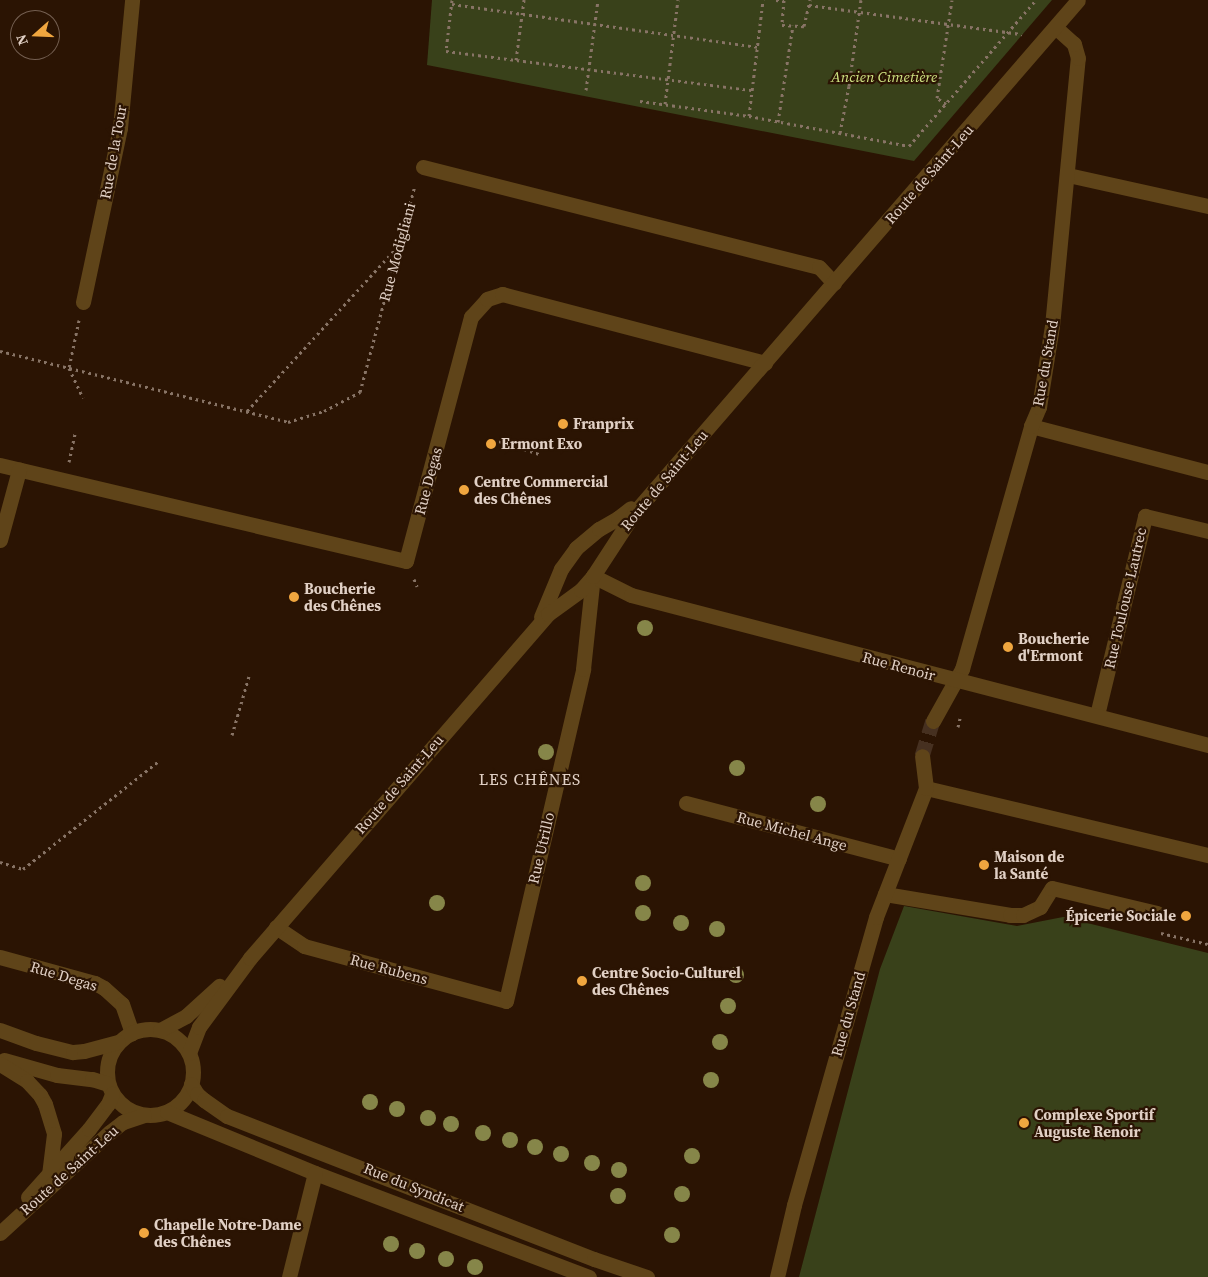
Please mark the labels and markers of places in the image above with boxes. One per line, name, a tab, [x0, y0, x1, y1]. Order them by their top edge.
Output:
place label: Franprix	[573, 415, 634, 433]
marker: Franprix	[557, 418, 569, 430]
place label: Ermont Exo	[501, 435, 582, 453]
marker: Ermont Exo	[485, 438, 497, 450]
place label: Centre Commercial des Chênes	[474, 472, 608, 507]
marker: Centre Commercial des Chênes	[458, 484, 470, 496]
place label: Boucherie des Chênes	[304, 579, 381, 614]
marker: Boucherie des Chênes	[288, 591, 300, 603]
place label: Boucherie d'Ermont	[1018, 629, 1089, 664]
marker: Boucherie d'Ermont	[1002, 641, 1014, 653]
place label: Maison de la Santé	[994, 847, 1064, 882]
marker: Maison de la Santé	[978, 859, 990, 871]
place label: Épicerie Sociale	[1066, 907, 1176, 925]
marker: Épicerie Sociale	[1180, 910, 1192, 922]
place label: Centre Socio-Culturel des Chênes	[592, 963, 741, 998]
marker: Centre Socio-Culturel des Chênes	[576, 975, 588, 987]
place label: Complexe Sportif Auguste Renoir	[1034, 1105, 1154, 1140]
marker: Complexe Sportif Auguste Renoir	[1018, 1117, 1030, 1129]
place label: Chapelle Notre-Dame des Chênes	[154, 1215, 301, 1250]
marker: Chapelle Notre-Dame des Chênes	[138, 1227, 150, 1239]

